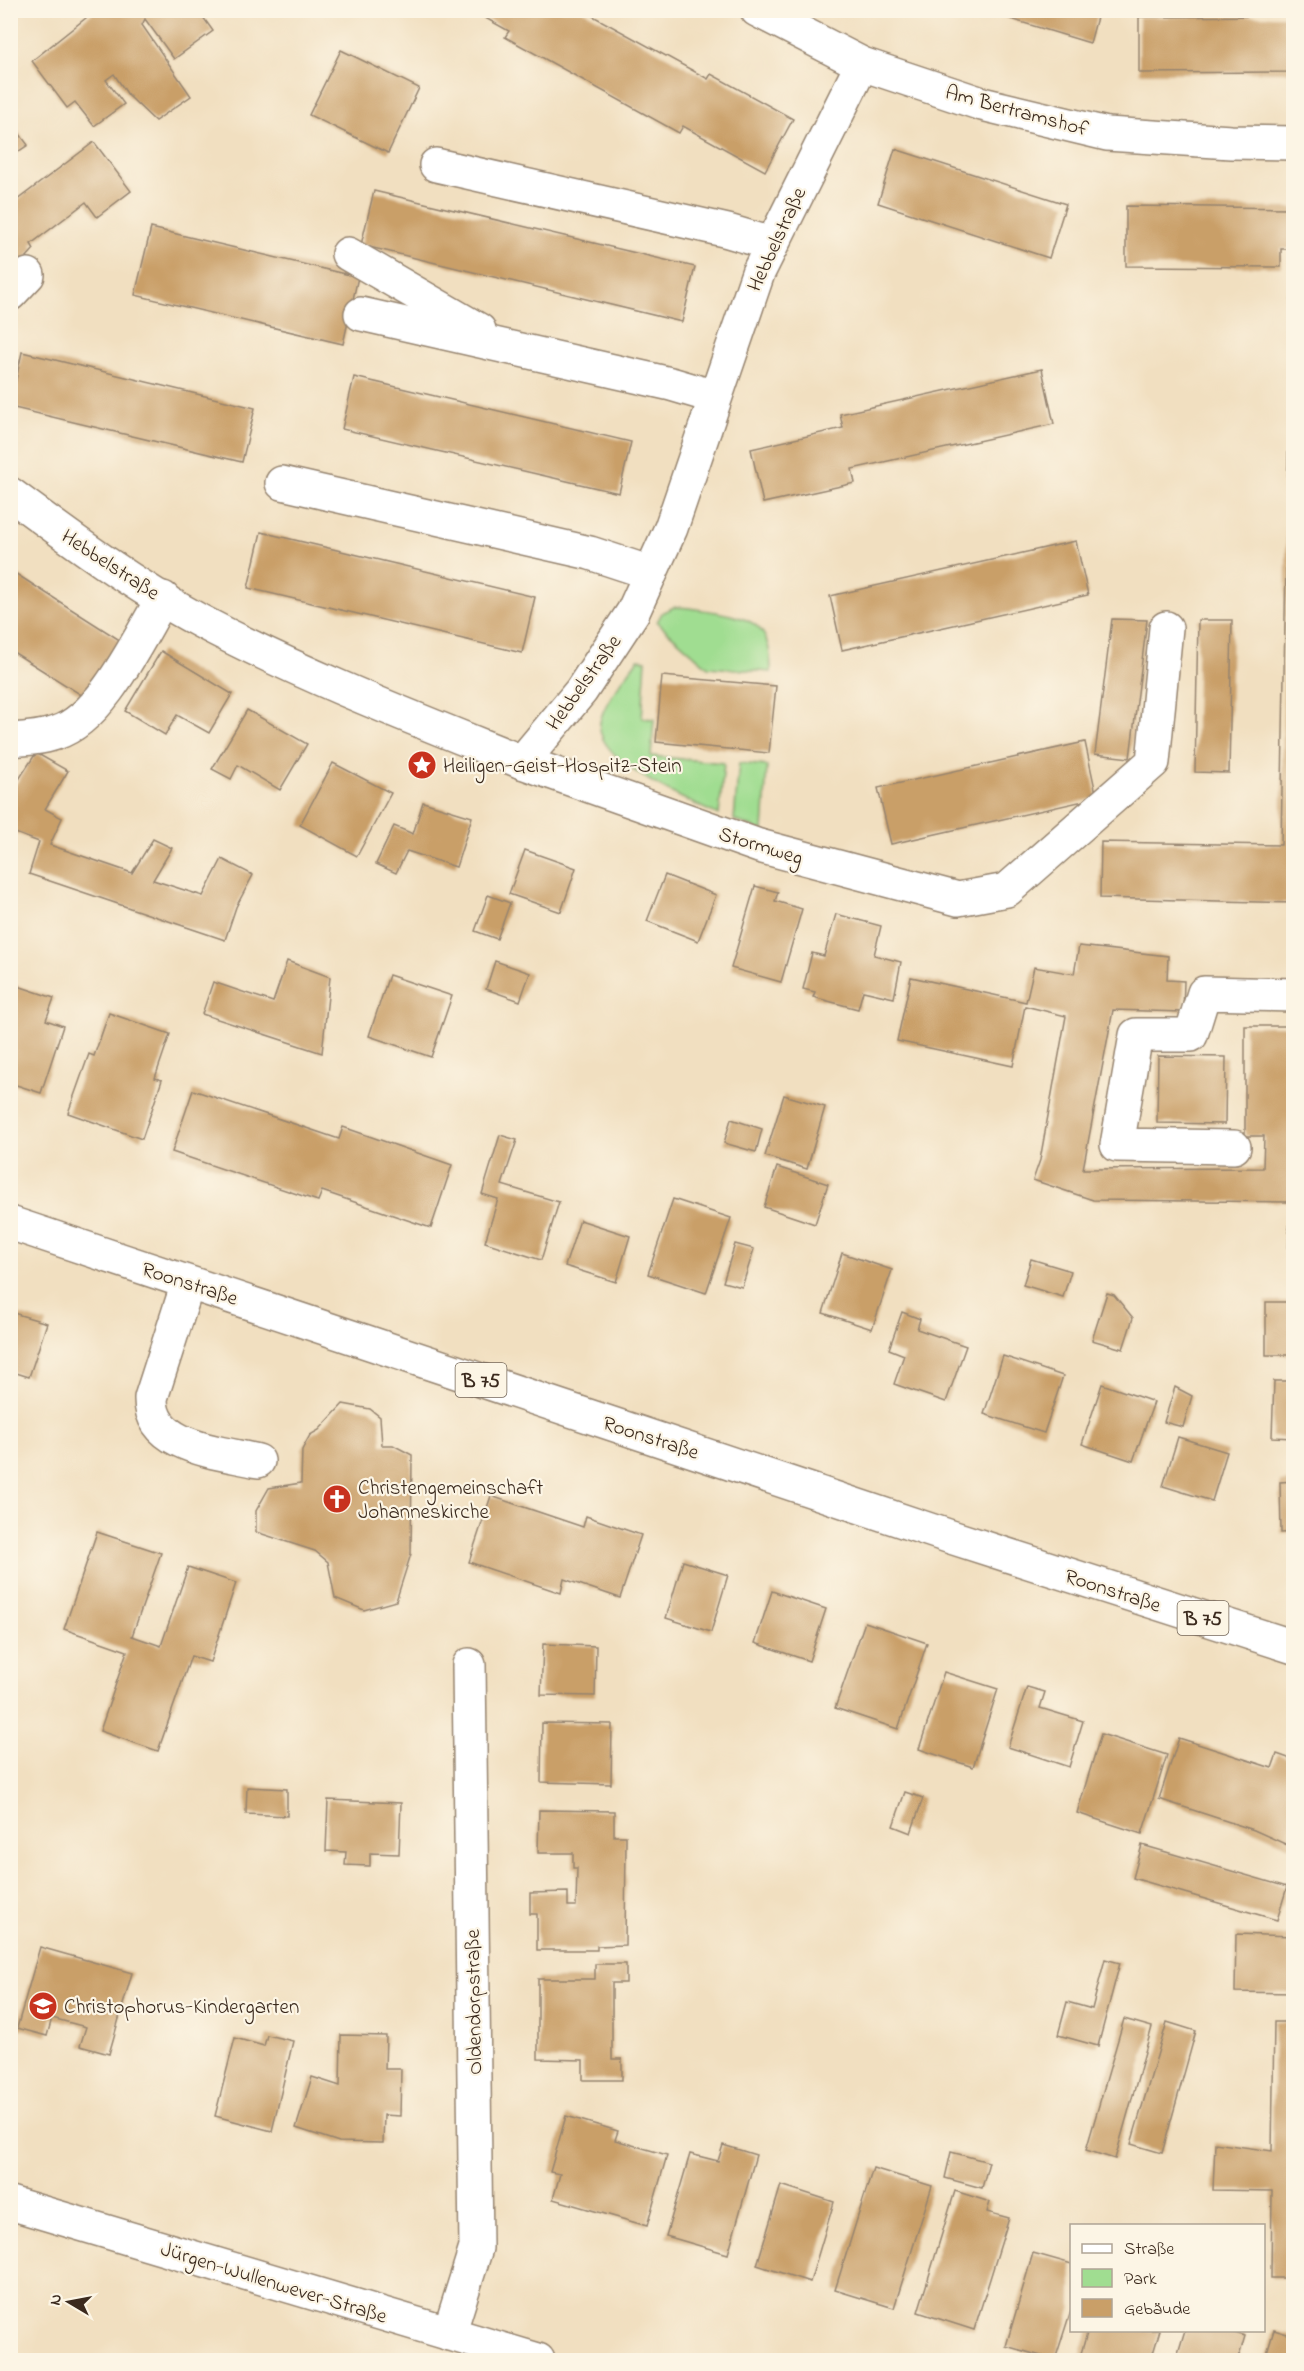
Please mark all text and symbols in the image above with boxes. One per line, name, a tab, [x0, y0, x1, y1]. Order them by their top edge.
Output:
street label: Am Bertramshof	[942, 78, 1092, 146]
street label: Hebbelstraße	[741, 182, 815, 297]
street label: Hebbelstraße	[55, 523, 166, 609]
street label: Hebbelstraße	[540, 629, 630, 737]
place icon: Heiligen-Geist-Hospitz-Stein	[406, 749, 438, 781]
place label: Heiligen-Geist-Hospitz-Stein	[443, 752, 682, 784]
street label: Stormweg	[714, 820, 806, 876]
street label: Roonstraße	[137, 1255, 242, 1315]
road number: B 75	[456, 1363, 506, 1397]
street label: Roonstraße	[598, 1409, 703, 1469]
place label: Christengemeinschaft Johanneskirche	[358, 1474, 543, 1528]
church icon: Christengemeinschaft Johanneskirche	[321, 1483, 353, 1515]
street label: Roonstraße	[1060, 1562, 1165, 1622]
road number: B 75	[1178, 1601, 1228, 1635]
street label: Oldendorpstraße	[459, 1928, 491, 2075]
school or university icon: Christophorus-Kindergarten	[27, 1990, 59, 2022]
place label: Christophorus-Kindergarten	[64, 1993, 299, 2025]
legend	[1070, 2224, 1265, 2332]
street label: Jürgen-Wullenwever-Straße	[156, 2235, 391, 2335]
text: Straße	[1124, 2237, 1175, 2263]
text: Park	[1124, 2267, 1157, 2293]
north arrow	[39, 2272, 99, 2332]
text: N	[43, 2292, 69, 2307]
text: Gebäude	[1124, 2297, 1191, 2323]

